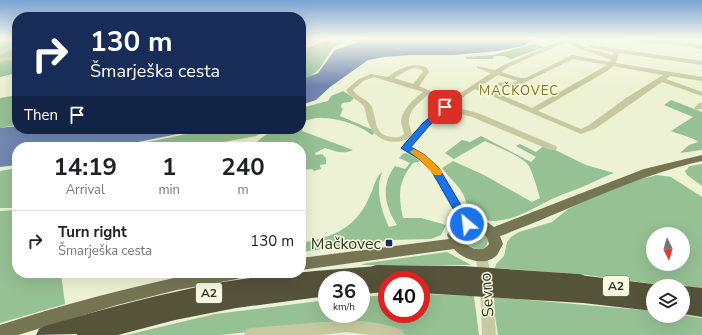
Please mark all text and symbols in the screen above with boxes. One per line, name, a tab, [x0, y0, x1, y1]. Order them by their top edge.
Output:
text: 130 m	[90, 23, 173, 61]
icon: right	[24, 28, 76, 80]
text: Šmarješka cesta	[90, 59, 220, 83]
district label: MAČKOVEC	[479, 81, 559, 100]
pin	[428, 90, 462, 124]
icon: arrive	[434, 96, 456, 118]
icon: arrive	[66, 104, 88, 126]
text: Then	[24, 105, 58, 125]
text: 14:19	[53, 151, 117, 183]
text: 1	[162, 151, 176, 183]
text: 240	[221, 151, 265, 183]
text: Arrival	[66, 181, 105, 199]
text: min	[158, 181, 180, 199]
text: m	[237, 181, 249, 199]
position arrow	[446, 203, 488, 245]
text: Turn right	[58, 222, 127, 242]
north arrow	[646, 227, 690, 271]
map controls	[646, 227, 690, 323]
icon: right	[24, 230, 46, 252]
text: 130 m	[250, 231, 294, 251]
place label: Mačkovec	[311, 233, 382, 255]
marker: Mačkovec	[384, 238, 394, 248]
text: Šmarješka cesta	[58, 242, 152, 260]
speed limit sign: 40	[378, 271, 430, 323]
street label: Sevno	[474, 272, 500, 318]
road number: A2	[603, 276, 629, 296]
text: 36	[332, 278, 356, 305]
button: layers	[646, 279, 690, 323]
road number: A2	[196, 283, 222, 303]
text: km/h	[333, 300, 355, 314]

